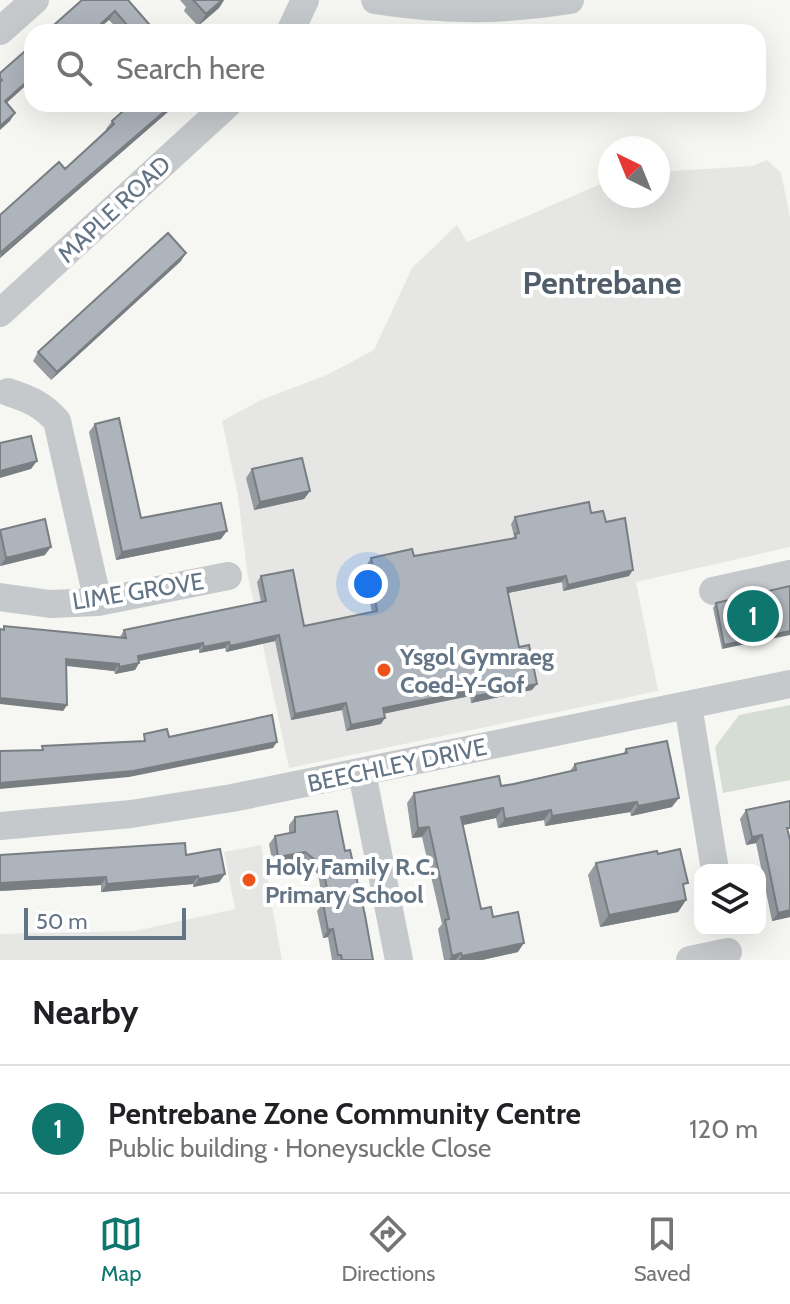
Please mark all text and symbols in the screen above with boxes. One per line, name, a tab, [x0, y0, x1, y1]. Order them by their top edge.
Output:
search box	[24, 24, 766, 112]
icon: search	[52, 46, 96, 90]
text: Search here	[116, 50, 265, 87]
north arrow	[598, 136, 670, 208]
street label: MAPLE ROAD	[52, 149, 176, 269]
district label: Pentrebane	[523, 263, 681, 302]
your location	[348, 564, 388, 604]
street label: LIME GROVE	[70, 566, 206, 616]
pin: 1	[727, 586, 779, 646]
place label: Ysgol Gymraeg Coed-Y-Gof	[399, 642, 554, 699]
marker: Ysgol Gymraeg Coed-Y-Gof	[375, 661, 393, 679]
street label: BEECHLEY DRIVE	[305, 732, 489, 798]
place label: Holy Family R.C. Primary School	[265, 852, 435, 909]
map controls	[694, 864, 766, 936]
button: layers	[694, 864, 766, 936]
marker: Holy Family R.C. Primary School	[240, 871, 258, 889]
scale bar	[24, 904, 186, 940]
text: 50 m	[36, 908, 88, 935]
text: Nearby	[32, 991, 139, 1033]
text: Pentrebane Zone Community Centre	[108, 1095, 581, 1132]
text: 1	[53, 1113, 63, 1145]
text: 120 m	[689, 1113, 758, 1145]
text: Public building · Honeysuckle Close	[108, 1132, 491, 1164]
tab: Map	[99, 1212, 143, 1287]
tab: Directions	[341, 1212, 435, 1287]
tab: Saved	[634, 1212, 691, 1287]

